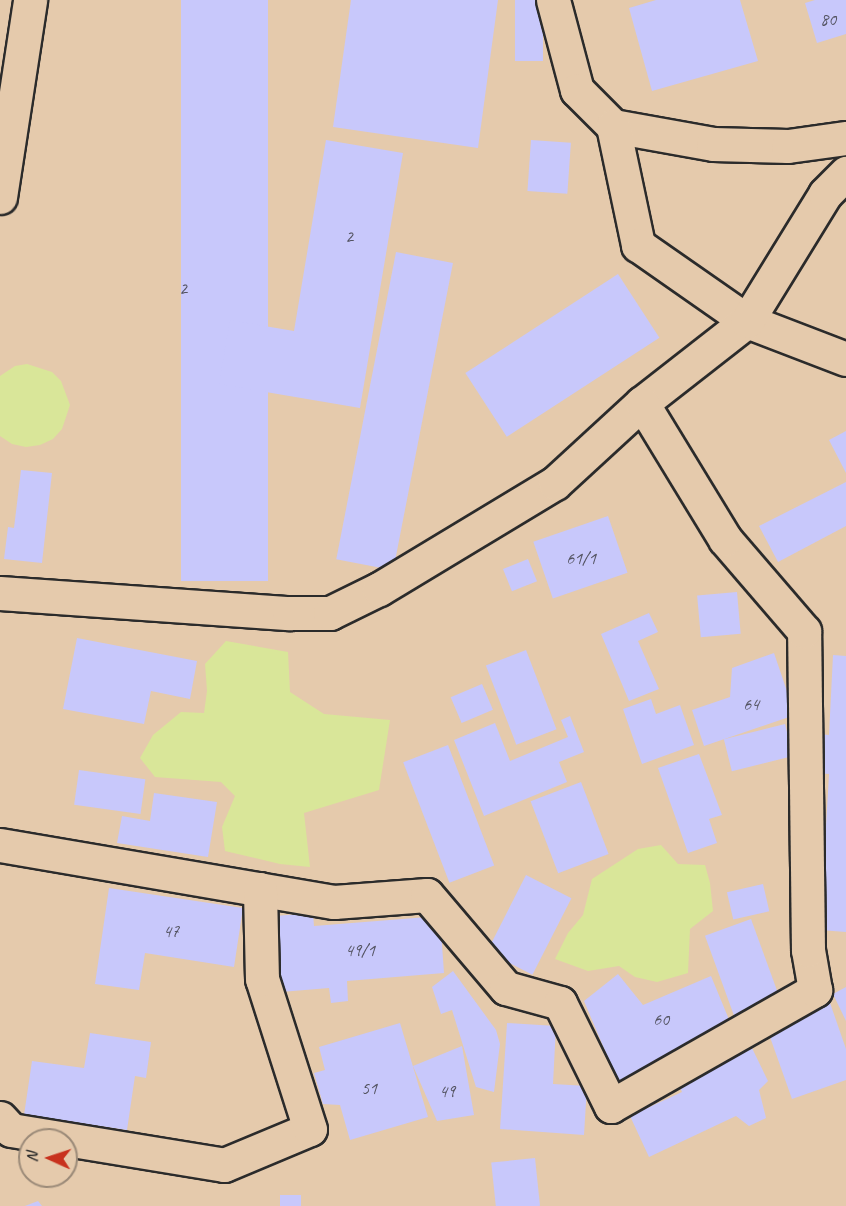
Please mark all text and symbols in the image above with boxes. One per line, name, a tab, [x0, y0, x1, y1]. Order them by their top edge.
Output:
house number: 80	[820, 8, 836, 30]
house number: 2	[345, 225, 353, 247]
house number: 2	[179, 277, 187, 299]
house number: 61/1	[566, 547, 596, 569]
house number: 64	[743, 693, 759, 715]
house number: 47	[163, 920, 179, 942]
house number: 49/1	[345, 939, 375, 961]
house number: 60	[653, 1008, 669, 1030]
house number: 51	[361, 1077, 377, 1099]
house number: 49	[439, 1080, 455, 1102]
north arrow	[18, 1128, 78, 1188]
text: N	[22, 1152, 42, 1163]

